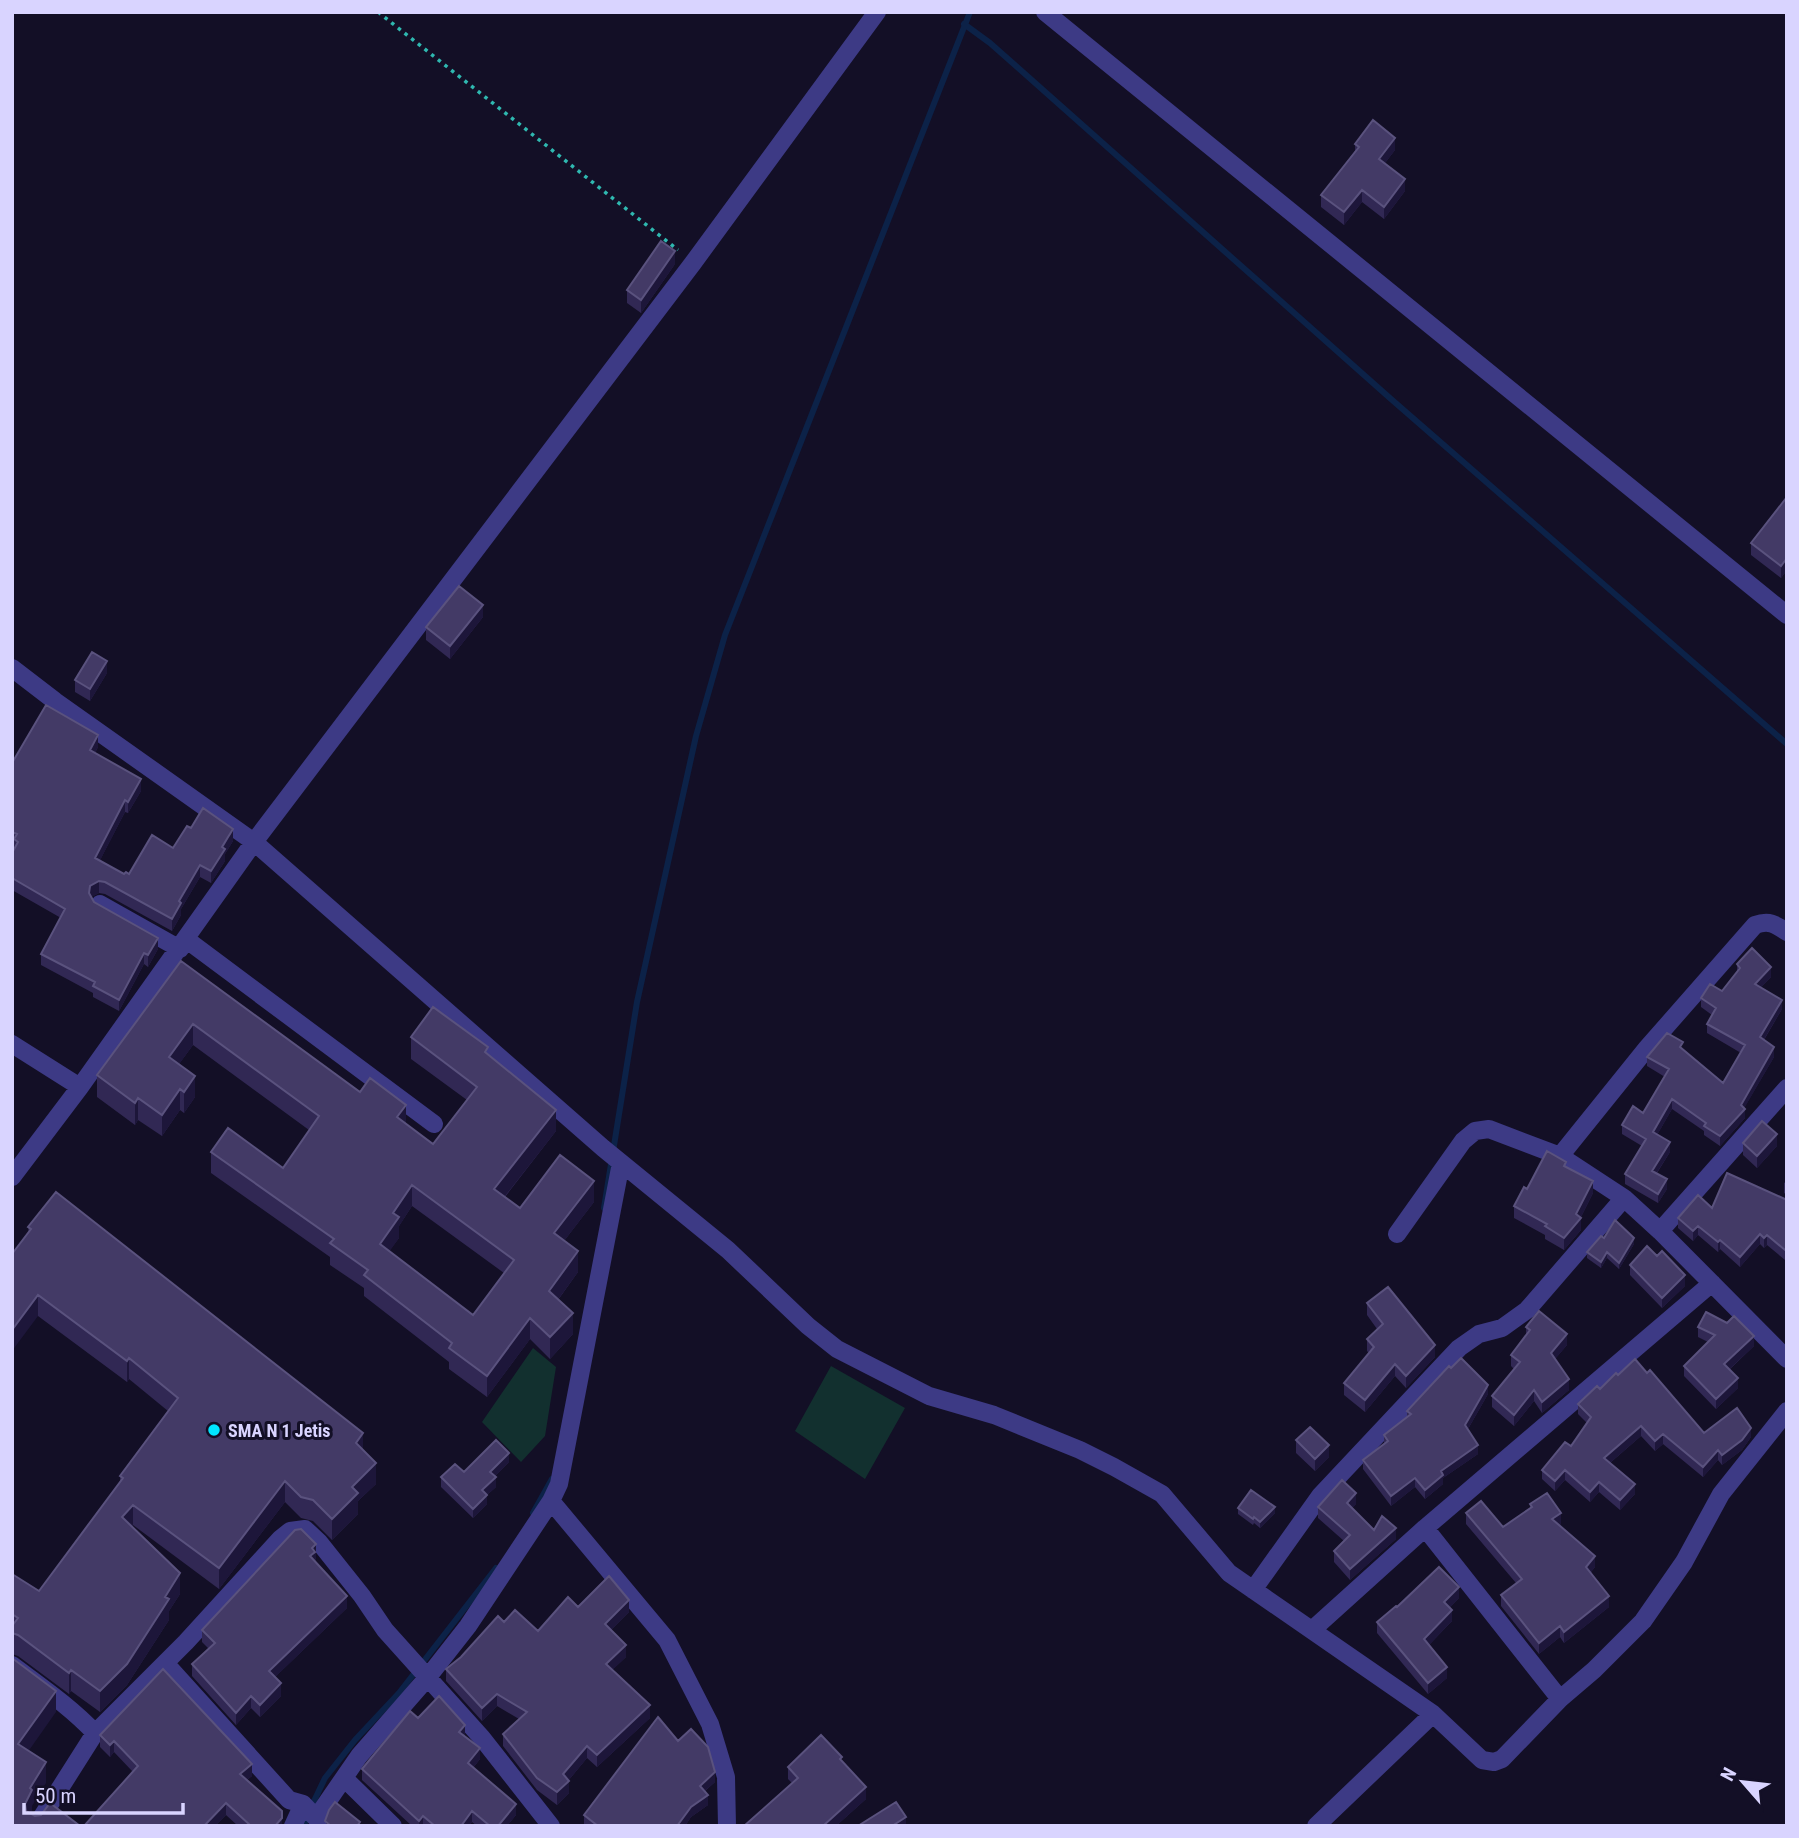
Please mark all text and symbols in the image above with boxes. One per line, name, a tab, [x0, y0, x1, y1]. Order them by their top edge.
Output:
place label: SMA N 1 Jetis	[228, 1420, 331, 1441]
marker: SMA N 1 Jetis	[206, 1422, 222, 1438]
north arrow	[1708, 1747, 1778, 1817]
text: N	[1716, 1764, 1741, 1785]
scale bar	[24, 1772, 184, 1816]
text: 50 m	[35, 1784, 76, 1808]

